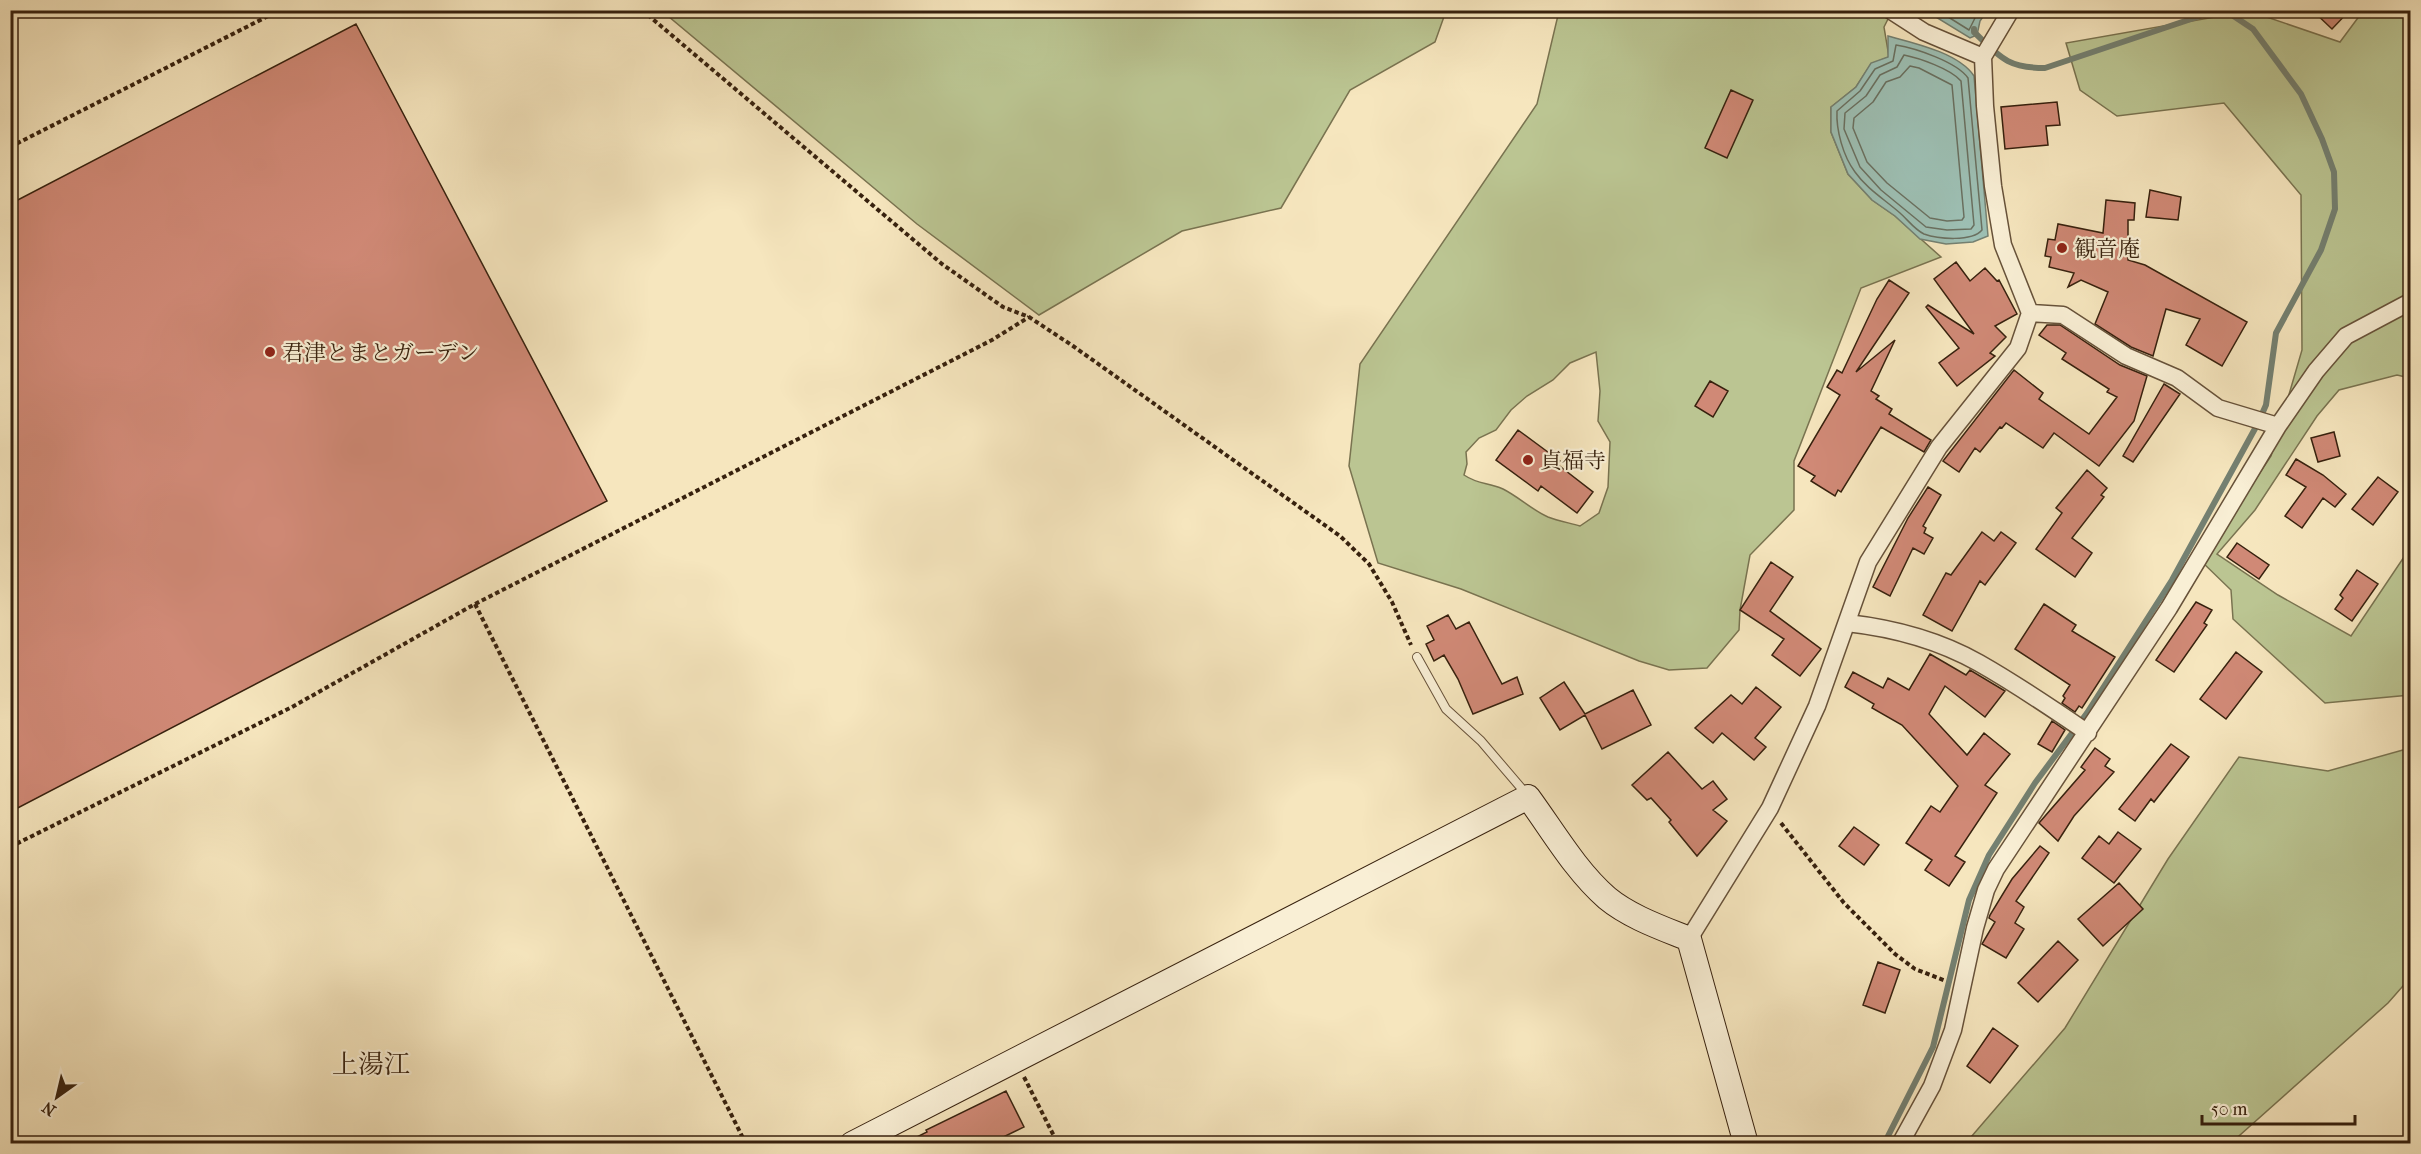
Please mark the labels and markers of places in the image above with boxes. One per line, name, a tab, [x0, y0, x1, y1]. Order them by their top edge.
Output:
place label: 観音庵	[2074, 236, 2140, 262]
marker: 観音庵	[2055, 241, 2069, 255]
place label: 君津とまとガーデン	[282, 340, 480, 366]
marker: 君津とまとガーデン	[263, 345, 277, 359]
place label: 貞福寺	[1540, 448, 1606, 474]
marker: 貞福寺	[1521, 453, 1535, 467]

